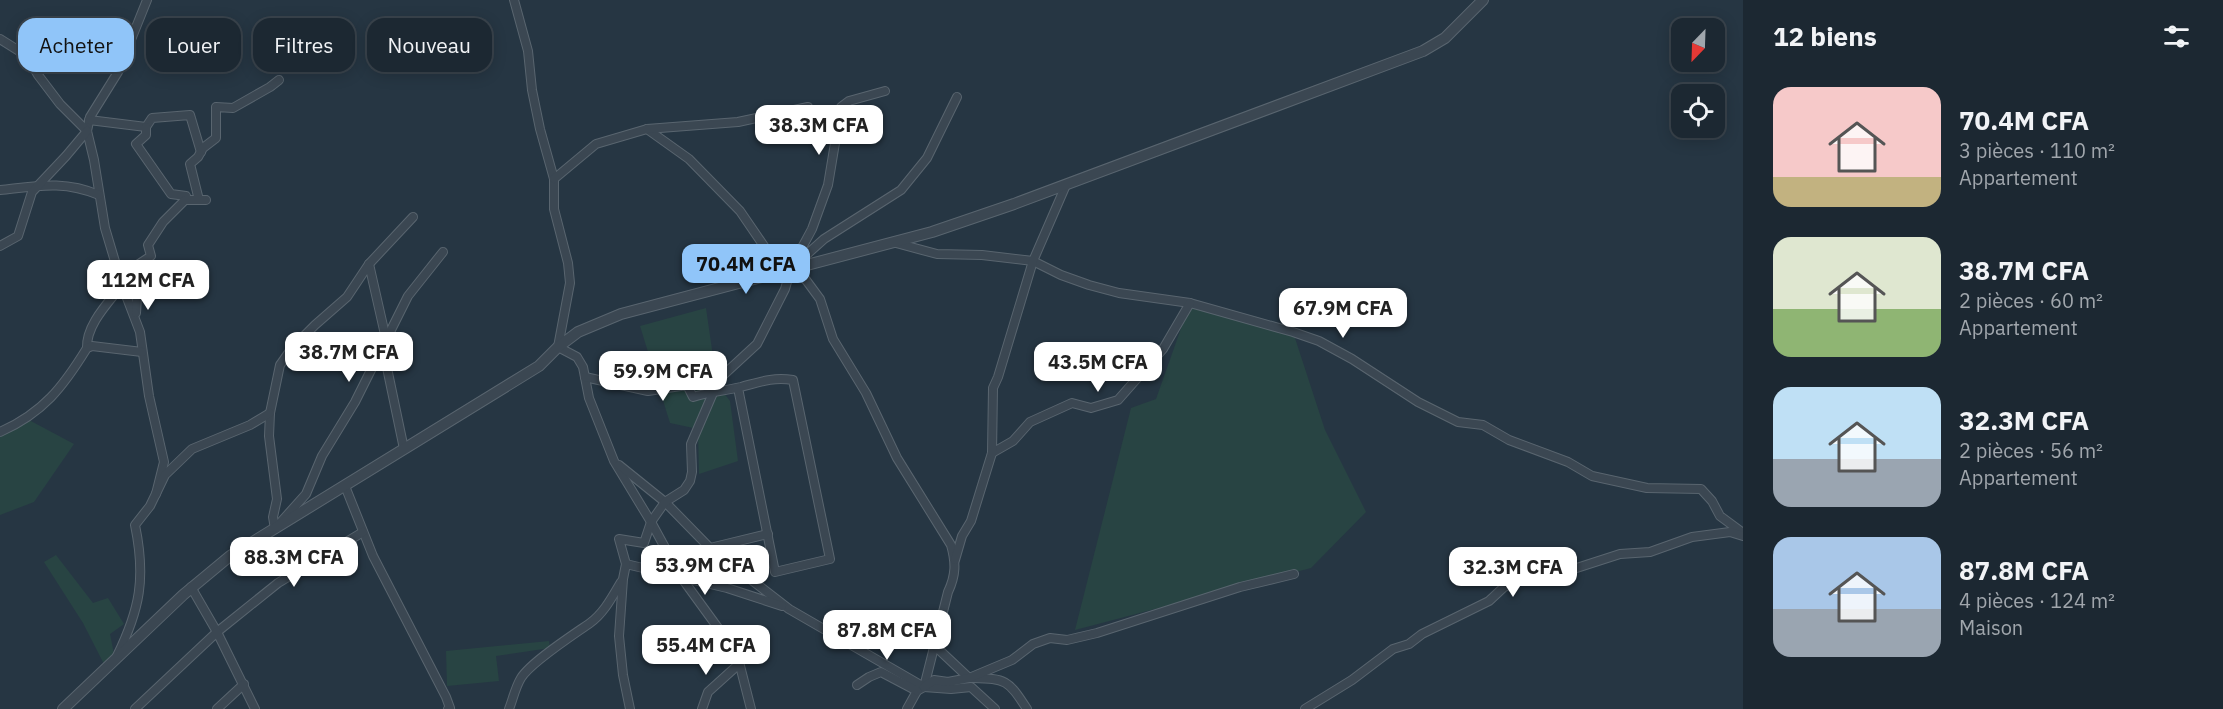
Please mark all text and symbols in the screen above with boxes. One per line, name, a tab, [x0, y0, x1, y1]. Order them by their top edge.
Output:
chip: Acheter	[18, 18, 134, 72]
chip: Louer	[146, 18, 241, 72]
chip: Filtres	[253, 18, 355, 72]
chip: Nouveau	[367, 18, 492, 72]
north arrow	[1671, 18, 1725, 72]
map controls	[1671, 18, 1725, 138]
text: 12 biens	[1773, 19, 1877, 53]
icon: filters	[2160, 20, 2193, 53]
button: locate	[1671, 84, 1725, 138]
text: 70.4M CFA	[1959, 103, 2089, 137]
pin: 38.3M CFA	[750, 105, 888, 156]
text: 38.3M CFA	[769, 111, 869, 138]
icon: home	[1821, 111, 1893, 183]
text: 3 pièces · 110 m²	[1959, 137, 2115, 164]
text: Appartement	[1959, 164, 2078, 191]
pin: 70.4M CFA	[677, 244, 815, 295]
text: 70.4M CFA	[696, 250, 796, 277]
text: 38.7M CFA	[1959, 253, 2089, 287]
pin: 112M CFA	[86, 260, 210, 311]
icon: home	[1821, 261, 1893, 333]
text: 112M CFA	[101, 266, 195, 293]
text: 2 pièces · 60 m²	[1959, 287, 2103, 314]
pin: 67.9M CFA	[1274, 288, 1412, 339]
text: 67.9M CFA	[1293, 294, 1393, 321]
text: Appartement	[1959, 314, 2078, 341]
pin: 38.7M CFA	[280, 332, 418, 383]
text: 38.7M CFA	[299, 338, 399, 365]
pin: 43.5M CFA	[1029, 342, 1167, 393]
text: 43.5M CFA	[1048, 348, 1148, 375]
pin: 59.9M CFA	[594, 351, 732, 402]
text: 59.9M CFA	[613, 357, 713, 384]
text: 32.3M CFA	[1959, 403, 2089, 437]
icon: home	[1821, 411, 1893, 483]
text: 2 pièces · 56 m²	[1959, 437, 2103, 464]
text: Appartement	[1959, 464, 2078, 491]
pin: 88.3M CFA	[225, 537, 363, 588]
text: 88.3M CFA	[244, 543, 344, 570]
pin: 53.9M CFA	[636, 545, 774, 596]
pin: 32.3M CFA	[1444, 547, 1582, 598]
text: 53.9M CFA	[655, 551, 755, 578]
text: 32.3M CFA	[1463, 553, 1563, 580]
text: 87.8M CFA	[1959, 553, 2089, 587]
icon: home	[1821, 561, 1893, 633]
text: 4 pièces · 124 m²	[1959, 587, 2115, 614]
pin: 87.8M CFA	[818, 610, 956, 661]
text: Maison	[1959, 614, 2023, 641]
text: 87.8M CFA	[837, 616, 937, 643]
pin: 55.4M CFA	[637, 625, 775, 676]
text: 55.4M CFA	[656, 631, 756, 658]

